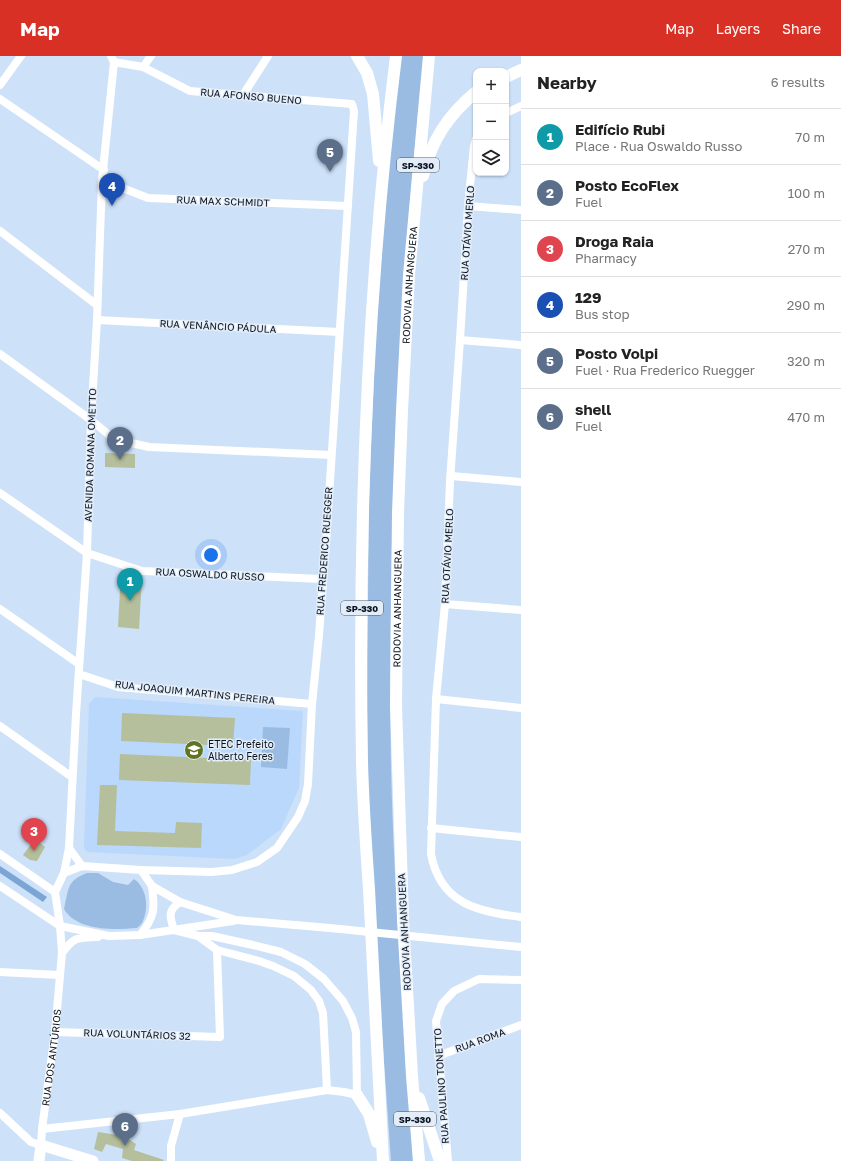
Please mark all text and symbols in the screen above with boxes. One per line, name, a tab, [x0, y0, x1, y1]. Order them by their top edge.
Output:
text: Map	[20, 17, 60, 40]
text: Map	[665, 20, 694, 37]
text: Layers	[716, 20, 760, 37]
text: Share	[782, 20, 821, 37]
map controls	[473, 68, 509, 176]
button: +	[473, 68, 509, 104]
text: Nearby	[537, 72, 597, 93]
text: 6 results	[771, 74, 825, 90]
street label: RUA AFONSO BUENO	[200, 86, 302, 106]
button: −	[473, 104, 509, 140]
text: Edifício Rubi	[575, 120, 665, 138]
text: 1	[547, 129, 553, 145]
text: 70 m	[795, 129, 825, 145]
text: Place · Rua Oswaldo Russo	[575, 138, 742, 154]
pin: 5	[317, 139, 343, 172]
button: layers	[473, 140, 509, 176]
road number: SP-330	[397, 158, 439, 172]
pin: 4	[99, 173, 125, 206]
text: Posto EcoFlex	[575, 176, 679, 194]
street label: RUA OTÁVIO MERLO	[458, 185, 476, 281]
text: 2	[546, 185, 554, 201]
text: 100 m	[788, 185, 825, 201]
street label: RUA MAX SCHMIDT	[176, 193, 270, 209]
text: Fuel	[575, 194, 602, 210]
street label: RODOVIA ANHANGUERA	[399, 225, 419, 344]
text: Droga Raia	[575, 232, 654, 250]
text: 3	[546, 241, 554, 257]
text: 270 m	[788, 241, 825, 257]
text: Pharmacy	[575, 250, 637, 266]
text: 129	[575, 288, 601, 306]
text: 4	[546, 297, 554, 313]
text: 290 m	[787, 297, 825, 313]
text: Bus stop	[575, 306, 630, 322]
street label: RUA VENÂNCIO PÁDULA	[159, 317, 277, 335]
text: Posto Volpi	[575, 344, 658, 362]
text: 5	[546, 353, 554, 369]
text: 320 m	[787, 353, 825, 369]
text: Fuel · Rua Frederico Ruegger	[575, 362, 755, 378]
street label: AVENIDA ROMANA OMETTO	[82, 388, 98, 522]
text: shell	[575, 400, 611, 418]
text: 6	[546, 409, 554, 425]
text: 470 m	[787, 409, 825, 425]
text: Fuel	[575, 418, 602, 434]
pin: 2	[107, 427, 133, 460]
street label: RUA FREDERICO RUEGGER	[314, 486, 334, 616]
street label: RUA OTÁVIO MERLO	[439, 508, 455, 604]
your location	[201, 545, 221, 565]
street label: RODOVIA ANHANGUERA	[390, 549, 404, 668]
street label: RUA OSWALDO RUSSO	[155, 565, 265, 583]
pin: 1	[117, 568, 143, 601]
road number: SP-330	[341, 601, 383, 615]
street label: RUA JOAQUIM MARTINS PEREIRA	[114, 678, 276, 706]
place label: ETEC Prefeito Alberto Feres	[208, 738, 274, 762]
school or university icon: ETEC Prefeito Alberto Feres	[183, 739, 205, 761]
pin: 3	[21, 818, 47, 851]
street label: RODOVIA ANHANGUERA	[395, 873, 413, 991]
street label: RUA DOS ANTÚRIOS	[39, 1008, 63, 1107]
street label: RUA ROMA	[453, 1025, 507, 1055]
street label: RUA VOLUNTÁRIOS 32	[83, 1026, 191, 1042]
street label: RUA PAULINO TONETTO	[431, 1028, 451, 1144]
road number: SP-330	[394, 1112, 436, 1126]
pin: 6	[112, 1113, 138, 1146]

